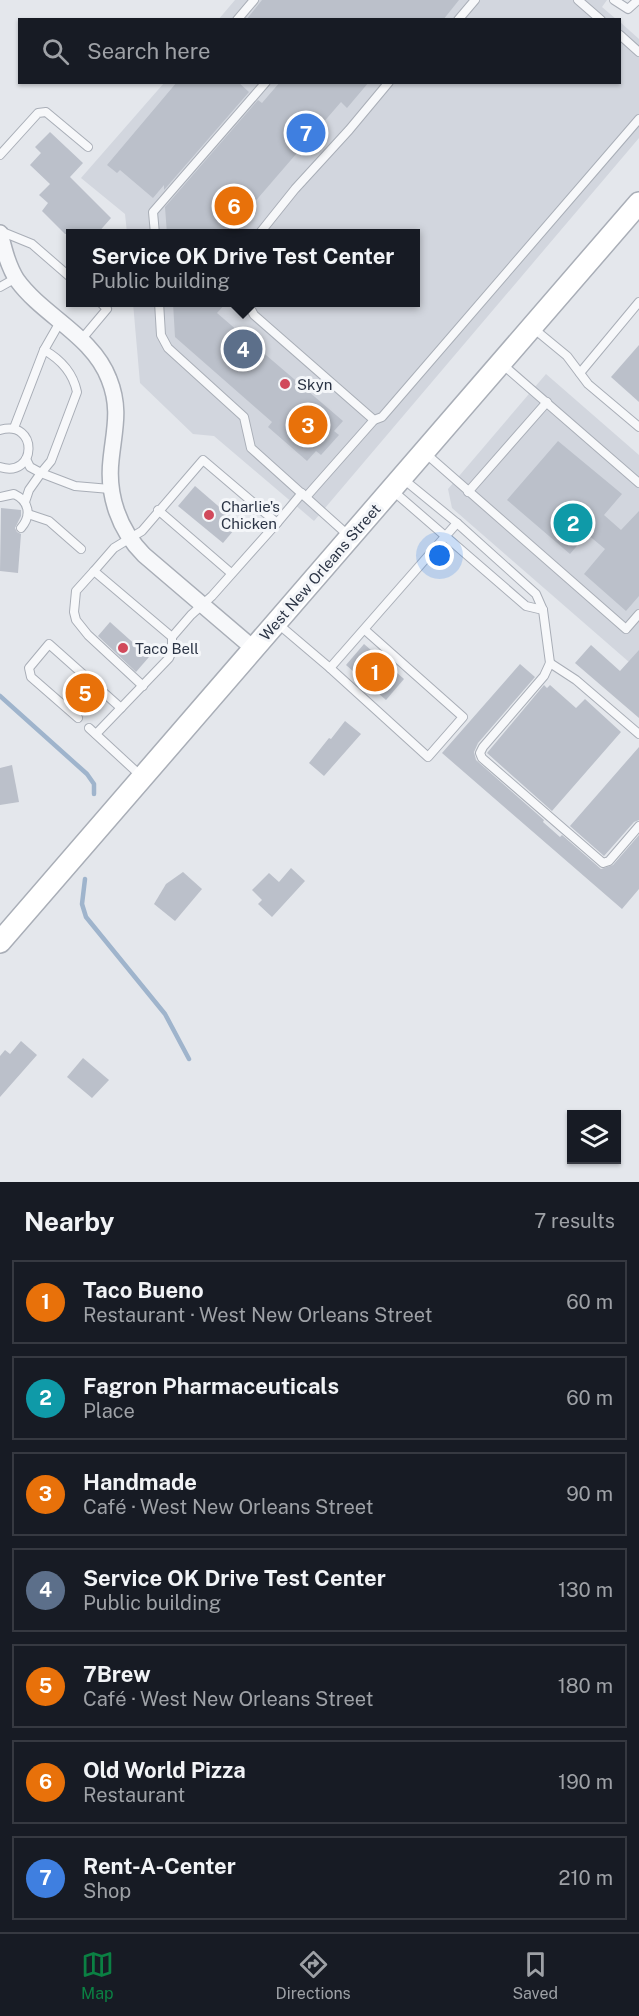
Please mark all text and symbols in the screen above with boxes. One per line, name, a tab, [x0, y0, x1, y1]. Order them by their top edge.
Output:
search box	[18, 18, 621, 84]
icon: search	[39, 35, 72, 68]
text: Search here	[87, 38, 211, 64]
pin: 7	[286, 110, 326, 156]
pin: 6	[214, 184, 254, 228]
popup	[66, 229, 420, 307]
text: Service OK Drive Test Center	[92, 243, 394, 269]
text: Public building	[92, 269, 230, 293]
pin: 4	[224, 326, 262, 372]
place label: Skyn	[297, 376, 332, 393]
marker: Skyn	[278, 377, 292, 391]
pin: 3	[288, 402, 328, 448]
place label: Charlie's Chicken	[221, 498, 280, 532]
street label: West New Orleans Street	[256, 500, 384, 644]
pin: 2	[554, 500, 592, 546]
marker: Charlie's Chicken	[202, 508, 216, 522]
your location	[425, 541, 454, 570]
place label: Taco Bell	[135, 640, 199, 657]
marker: Taco Bell	[116, 641, 130, 655]
pin: 1	[356, 650, 394, 694]
pin: 5	[66, 670, 104, 716]
map controls	[567, 1110, 621, 1164]
button: layers	[567, 1110, 621, 1164]
text: Nearby	[24, 1206, 114, 1237]
text: 7 results	[534, 1209, 615, 1233]
text: Taco Bueno	[83, 1277, 204, 1303]
text: 1	[41, 1290, 50, 1314]
text: 60 m	[566, 1290, 613, 1314]
text: Restaurant · West New Orleans Street	[83, 1303, 432, 1327]
text: Fagron Pharmaceuticals	[83, 1373, 339, 1399]
text: 2	[39, 1386, 52, 1410]
text: 60 m	[566, 1386, 613, 1410]
text: Place	[83, 1399, 135, 1423]
text: Handmade	[83, 1469, 197, 1495]
text: 3	[39, 1482, 52, 1506]
text: 90 m	[566, 1482, 613, 1506]
text: Café · West New Orleans Street	[83, 1495, 374, 1519]
text: Service OK Drive Test Center	[83, 1565, 386, 1591]
text: 4	[39, 1578, 52, 1602]
text: 130 m	[558, 1578, 613, 1602]
text: Public building	[83, 1591, 221, 1615]
text: 7Brew	[83, 1661, 151, 1687]
text: 5	[39, 1674, 52, 1698]
text: 180 m	[558, 1674, 613, 1698]
text: Café · West New Orleans Street	[83, 1687, 374, 1711]
text: Old World Pizza	[83, 1757, 246, 1783]
text: 6	[39, 1770, 52, 1794]
text: 190 m	[558, 1770, 613, 1794]
text: Restaurant	[83, 1783, 185, 1807]
text: Rent-A-Center	[83, 1853, 236, 1879]
text: 7	[39, 1866, 52, 1890]
text: 210 m	[559, 1866, 613, 1890]
text: Shop	[83, 1879, 131, 1903]
tab: Map	[81, 1948, 114, 2003]
tab: Directions	[276, 1948, 351, 2003]
tab: Saved	[512, 1948, 558, 2003]

